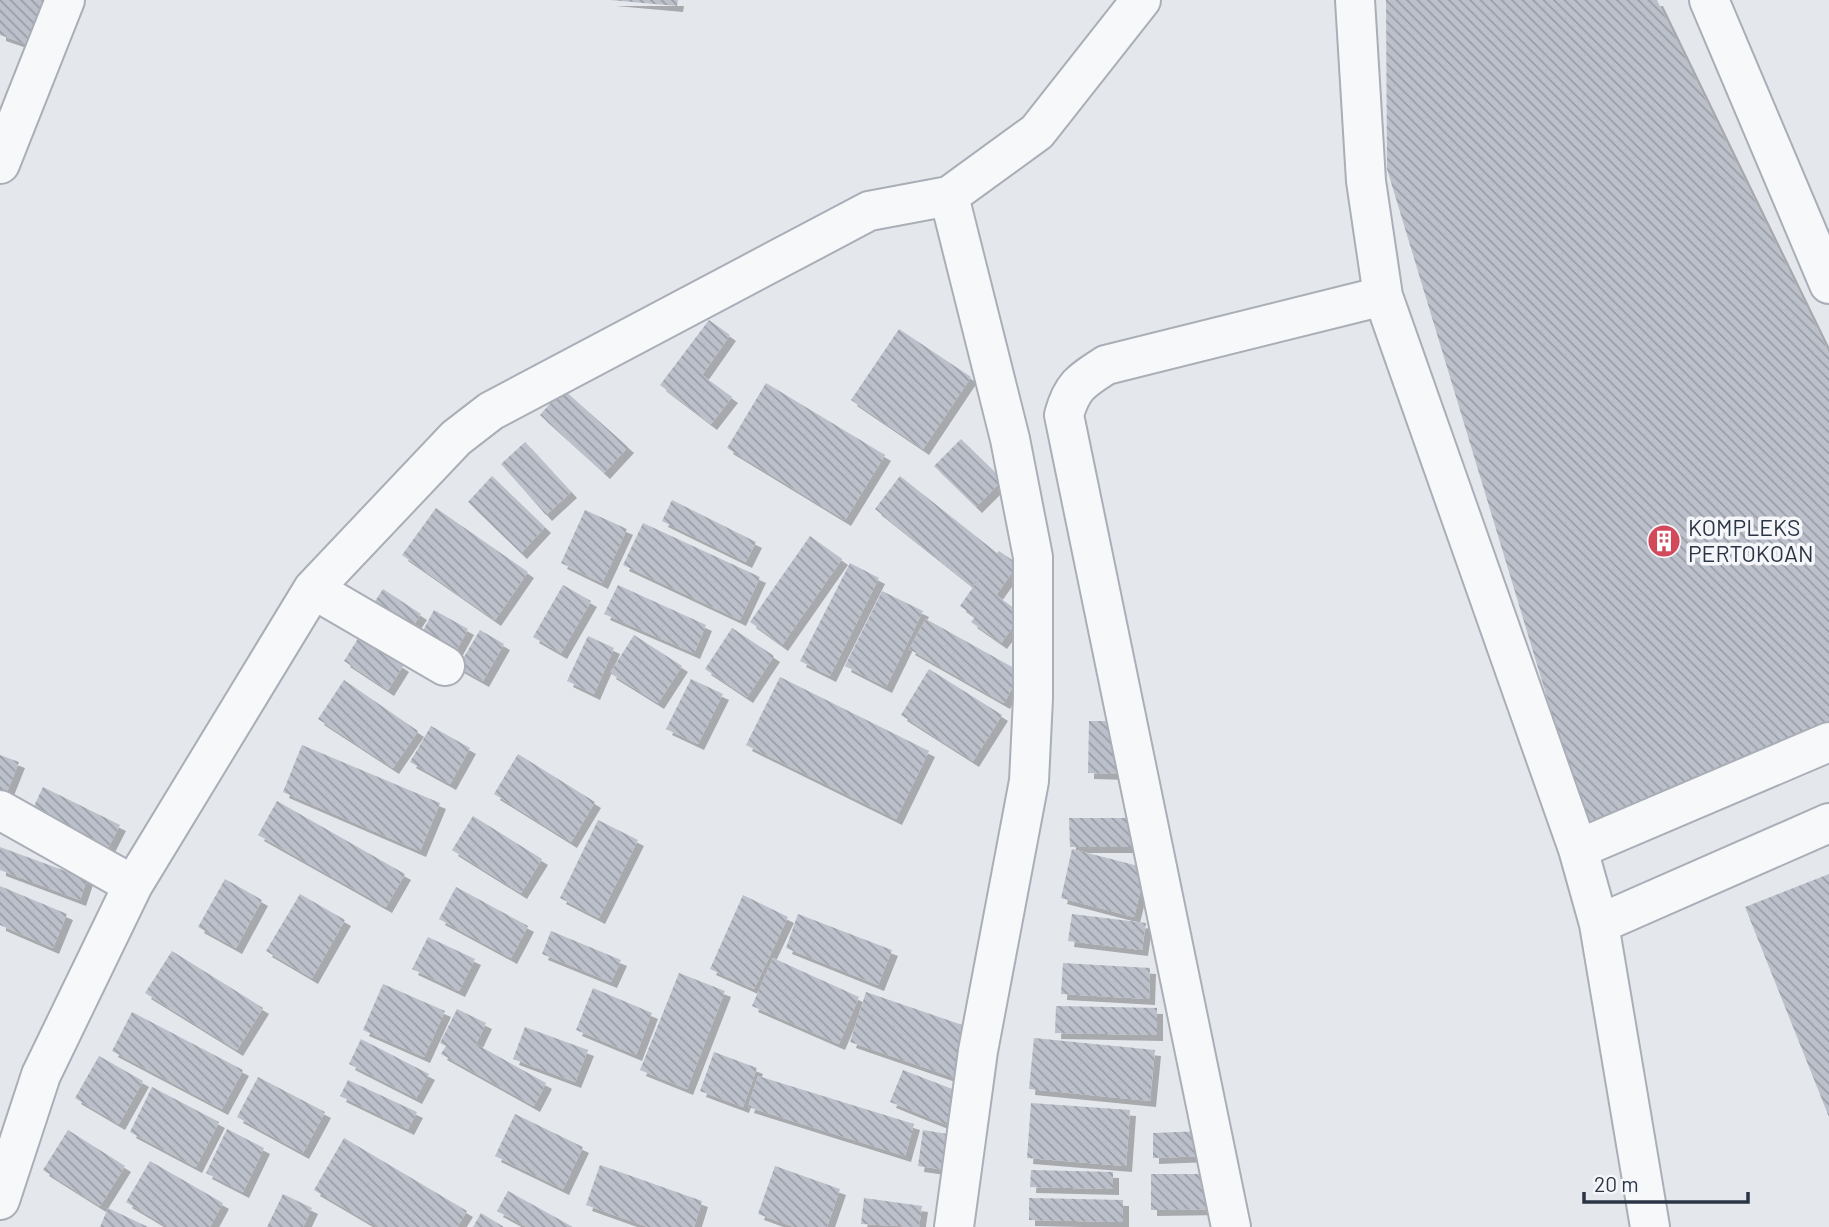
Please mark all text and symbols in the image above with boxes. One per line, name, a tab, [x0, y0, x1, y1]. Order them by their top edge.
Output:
place label: KOMPLEKS PERTOKOAN	[1688, 513, 1813, 567]
building icon: KOMPLEKS PERTOKOAN	[1645, 522, 1683, 560]
scale bar	[1584, 1160, 1748, 1204]
text: 20 m	[1594, 1171, 1639, 1196]

